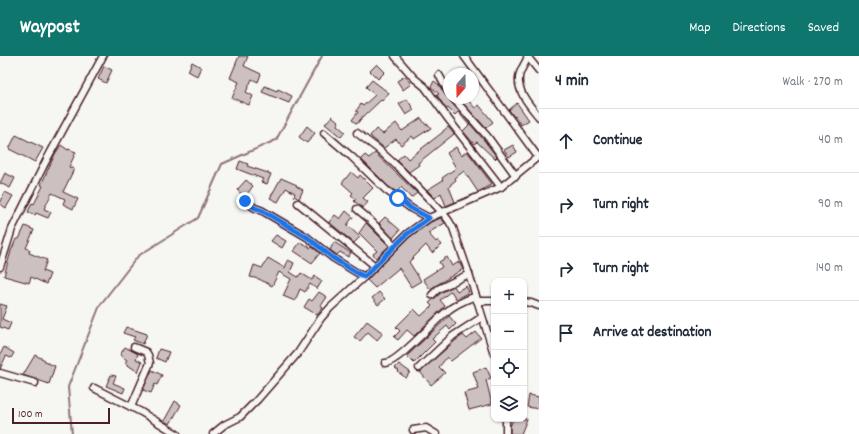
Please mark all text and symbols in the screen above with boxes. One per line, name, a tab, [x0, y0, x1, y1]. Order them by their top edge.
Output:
text: Waypost	[20, 15, 80, 42]
text: Map	[689, 18, 711, 38]
text: Directions	[733, 18, 786, 38]
text: Saved	[808, 18, 839, 38]
north arrow	[443, 68, 479, 104]
text: 4 min	[555, 70, 589, 94]
text: Walk · 270 m	[782, 73, 843, 92]
icon: ahead	[555, 130, 577, 152]
text: Continue	[593, 130, 642, 152]
text: 40 m	[819, 131, 843, 150]
route start	[389, 189, 407, 207]
route end	[236, 192, 254, 210]
icon: right	[555, 194, 577, 216]
text: Turn right	[593, 194, 649, 216]
text: 90 m	[818, 195, 843, 214]
icon: right	[555, 258, 577, 280]
text: Turn right	[593, 258, 649, 280]
text: 140 m	[816, 259, 843, 278]
map controls	[491, 278, 527, 422]
button: +	[491, 278, 527, 314]
button: −	[491, 314, 527, 350]
icon: arrive	[555, 322, 577, 344]
text: Arrive at destination	[593, 322, 711, 344]
button: locate	[491, 350, 527, 386]
button: layers	[491, 386, 527, 422]
scale bar	[12, 406, 110, 425]
text: 100 m	[18, 407, 42, 423]

